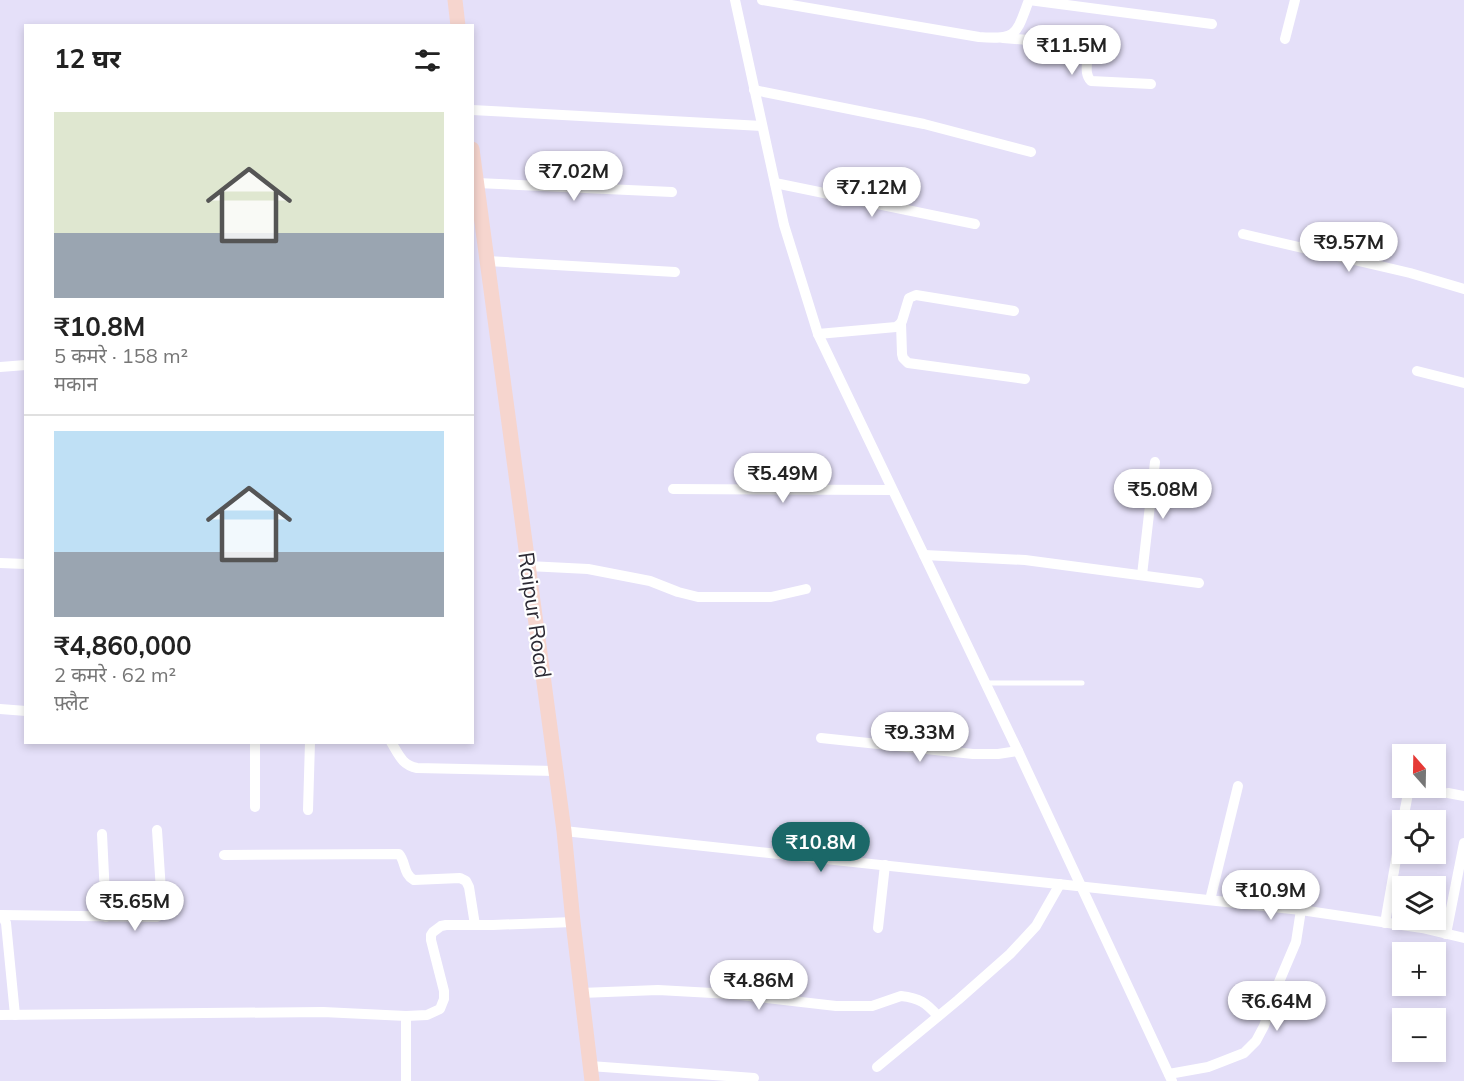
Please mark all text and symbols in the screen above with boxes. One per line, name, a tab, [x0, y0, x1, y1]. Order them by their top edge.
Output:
pin: ₹11.5M	[1023, 25, 1121, 76]
text: ₹11.5M	[1037, 32, 1107, 57]
text: 12 घर	[54, 42, 121, 75]
icon: filters	[411, 44, 444, 77]
icon: home	[195, 151, 303, 259]
pin: ₹7.02M	[525, 151, 623, 202]
text: ₹7.02M	[539, 158, 609, 183]
pin: ₹7.12M	[823, 167, 921, 218]
text: ₹7.12M	[837, 174, 907, 199]
pin: ₹9.57M	[1300, 222, 1398, 273]
text: ₹9.57M	[1314, 229, 1384, 254]
text: ₹10.8M	[54, 310, 145, 343]
text: 5 कमरे · 158 m²	[54, 343, 188, 368]
text: मकान	[54, 371, 98, 396]
pin: ₹5.49M	[734, 453, 832, 504]
text: ₹5.49M	[748, 460, 818, 485]
pin: ₹5.08M	[1114, 469, 1212, 520]
icon: home	[195, 470, 303, 578]
text: ₹5.08M	[1128, 476, 1198, 501]
street label: Raipur Road	[512, 550, 558, 680]
text: ₹4,860,000	[54, 629, 192, 662]
text: 2 कमरे · 62 m²	[54, 662, 176, 687]
text: फ़्लैट	[54, 690, 89, 715]
pin: ₹9.33M	[871, 712, 969, 763]
text: ₹9.33M	[885, 719, 955, 744]
north arrow	[1392, 744, 1446, 798]
map controls	[1392, 744, 1446, 1062]
button: locate	[1392, 810, 1446, 864]
pin: ₹10.8M	[772, 822, 870, 873]
text: ₹10.8M	[786, 829, 856, 854]
pin: ₹10.9M	[1222, 870, 1320, 921]
button: layers	[1392, 876, 1446, 930]
text: ₹10.9M	[1236, 877, 1306, 902]
pin: ₹5.65M	[86, 881, 184, 932]
text: ₹5.65M	[100, 888, 170, 913]
button: +	[1392, 942, 1446, 996]
pin: ₹4.86M	[710, 960, 808, 1011]
text: ₹4.86M	[724, 967, 794, 992]
pin: ₹6.64M	[1228, 981, 1326, 1032]
text: ₹6.64M	[1242, 988, 1312, 1013]
button: −	[1392, 1008, 1446, 1062]

